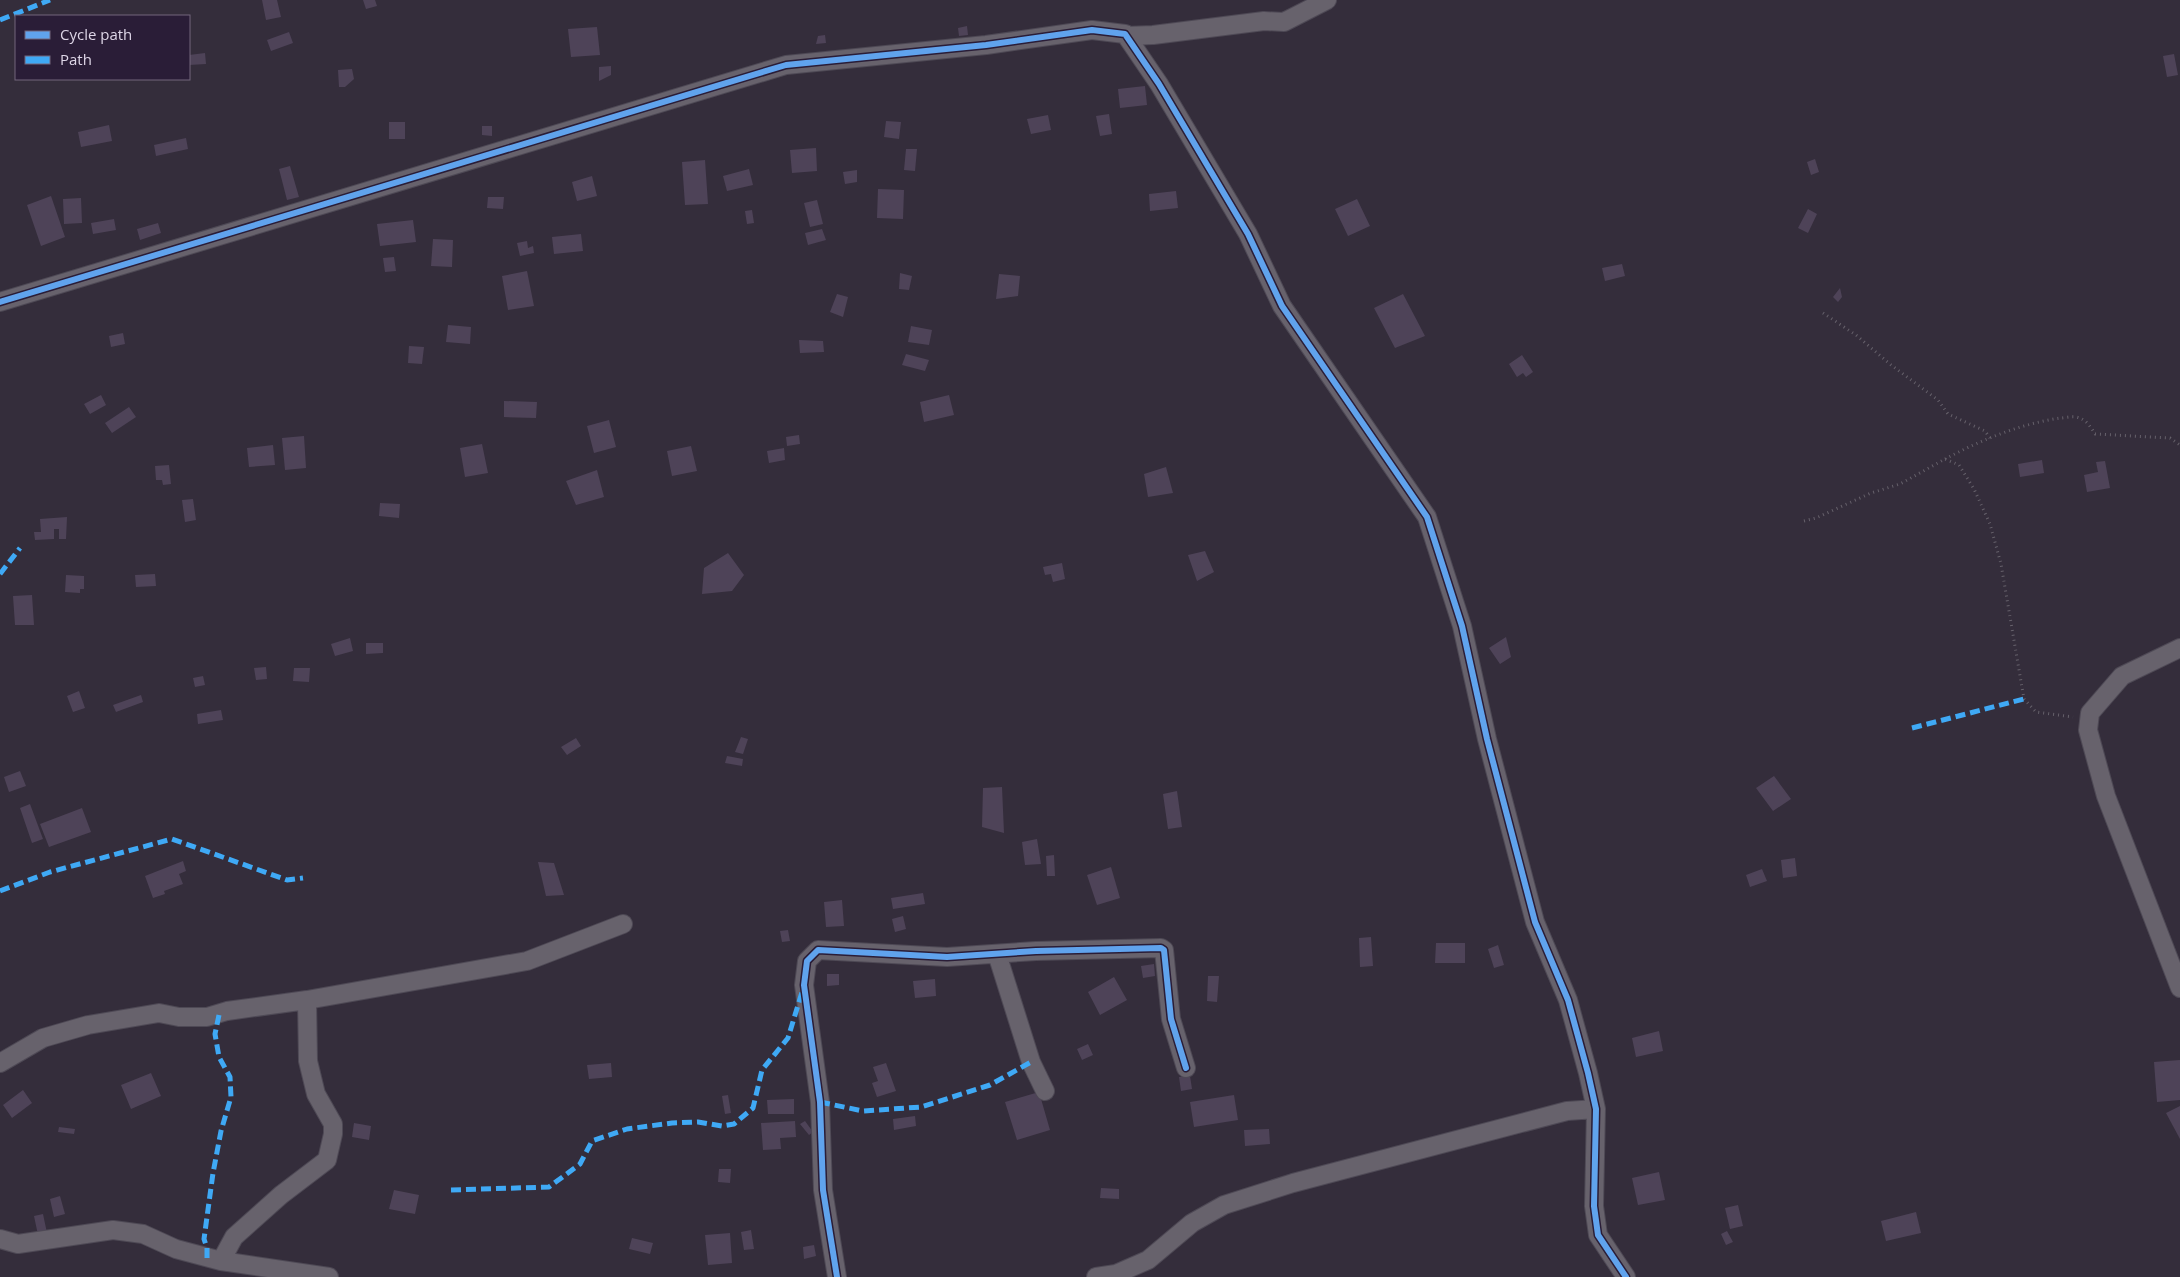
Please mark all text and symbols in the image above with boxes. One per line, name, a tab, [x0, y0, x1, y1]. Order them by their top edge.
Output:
legend	[15, 15, 190, 80]
text: Cycle path	[60, 24, 132, 44]
text: Path	[60, 49, 92, 69]

